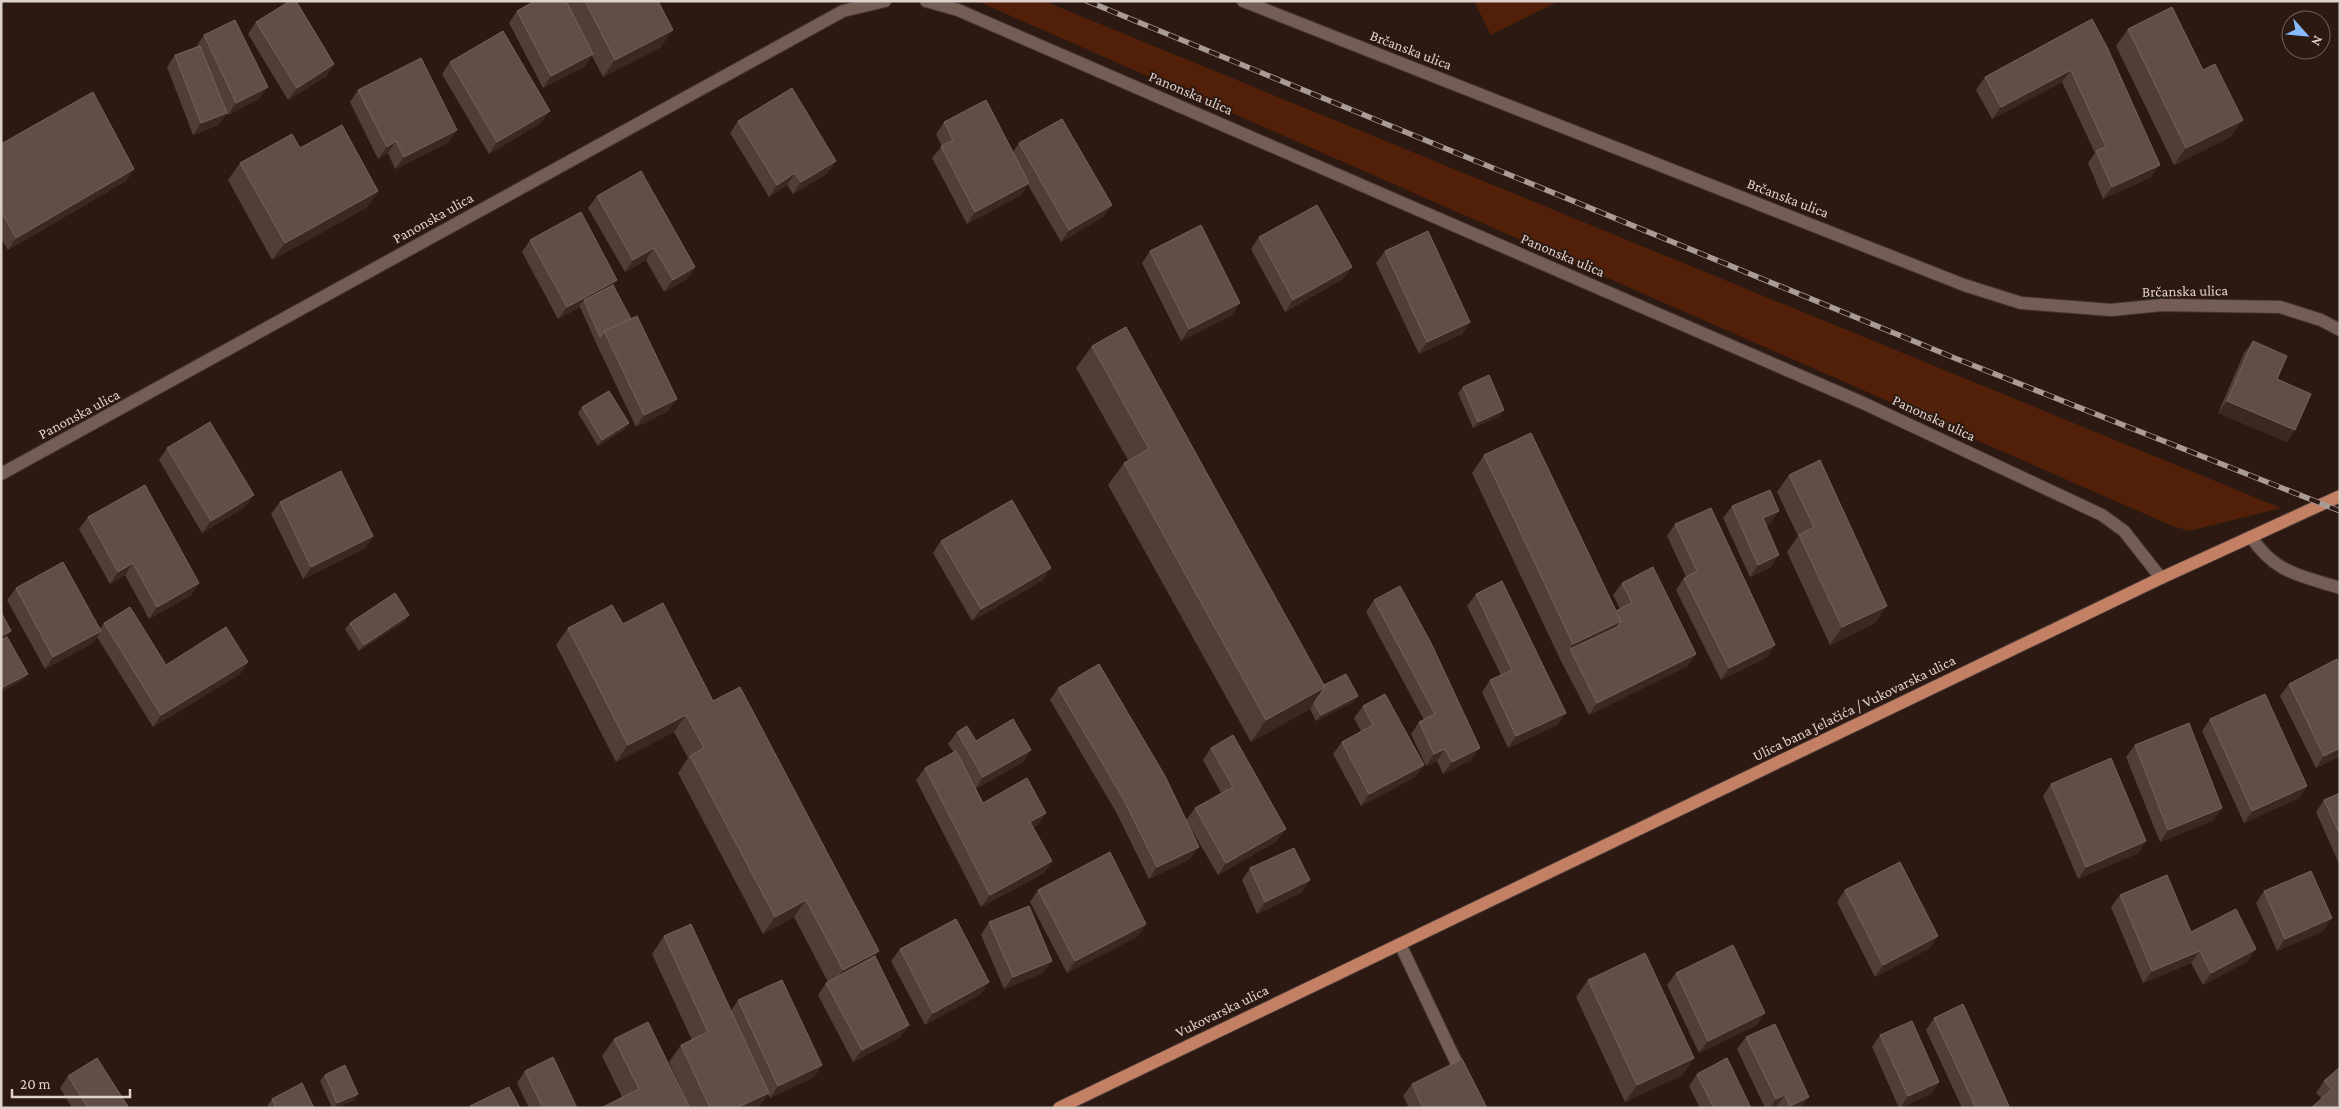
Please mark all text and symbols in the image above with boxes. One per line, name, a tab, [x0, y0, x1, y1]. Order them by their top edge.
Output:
north arrow	[2281, 10, 2331, 60]
street label: Brčanska ulica	[1368, 27, 1454, 73]
text: N	[2308, 33, 2327, 49]
street label: Panonska ulica	[1147, 68, 1235, 118]
street label: Brčanska ulica	[1745, 175, 1831, 221]
street label: Panonska ulica	[390, 189, 476, 247]
street label: Panonska ulica	[1519, 230, 1607, 280]
street label: Brčanska ulica	[2142, 282, 2228, 300]
street label: Panonska ulica	[36, 386, 122, 442]
street label: Panonska ulica	[1890, 392, 1978, 444]
street label: Ulica bana Jelačića / Vukovarska ulica	[1750, 652, 1959, 765]
street label: Vukovarska ulica	[1173, 982, 1271, 1040]
scale bar	[12, 1066, 130, 1098]
text: 20 m	[20, 1076, 51, 1092]

